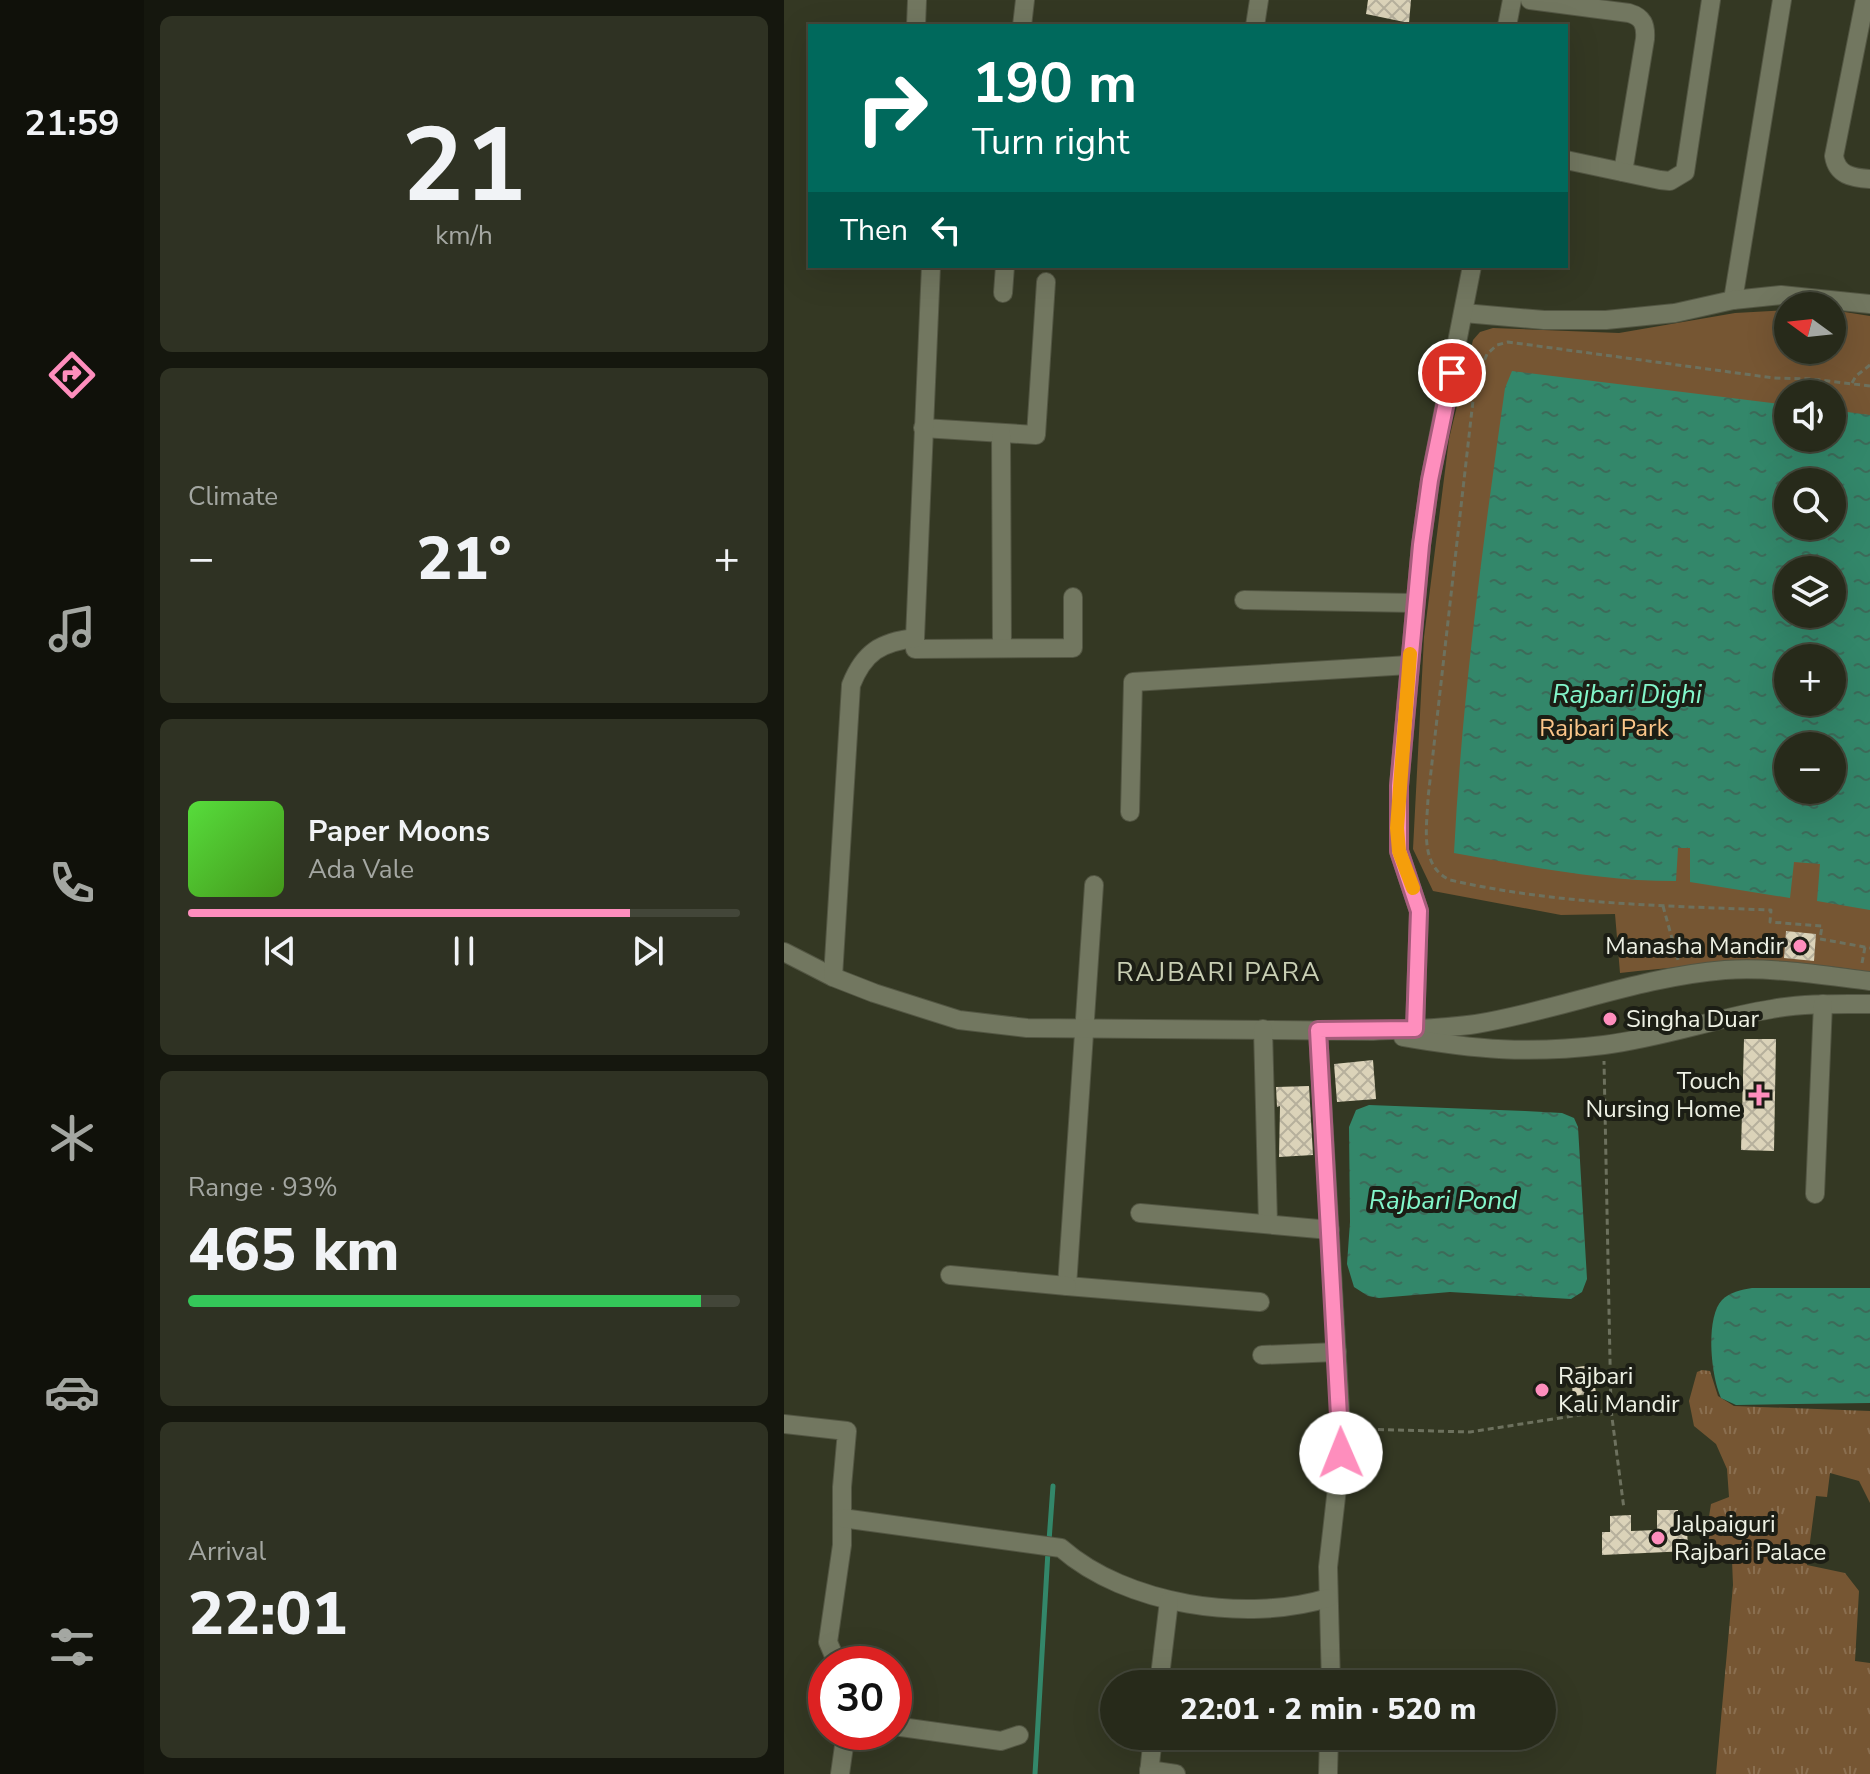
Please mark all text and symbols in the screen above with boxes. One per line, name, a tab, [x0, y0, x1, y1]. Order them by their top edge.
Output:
text: 190 m	[972, 45, 1137, 122]
icon: right	[840, 56, 944, 160]
text: 21	[402, 95, 526, 237]
text: 21:59	[24, 99, 120, 148]
text: Turn right	[972, 118, 1129, 167]
icon: left	[924, 208, 968, 252]
text: Then	[840, 210, 908, 251]
text: km/h	[435, 218, 493, 253]
north arrow	[1774, 292, 1846, 364]
map controls	[1774, 292, 1846, 804]
pin	[1418, 339, 1486, 407]
icon: directions	[44, 347, 100, 403]
icon: arrive	[1430, 351, 1474, 395]
button: sound	[1774, 380, 1846, 452]
button: search	[1774, 468, 1846, 540]
text: Climate	[188, 479, 278, 514]
text: 21°	[416, 518, 512, 600]
text: −	[188, 529, 214, 589]
text: +	[714, 529, 740, 589]
button: layers	[1774, 556, 1846, 628]
icon: music	[44, 601, 100, 657]
button: +	[1774, 644, 1846, 716]
water label: Rajbari Dighi	[1552, 677, 1703, 712]
park label: Rajbari Park	[1539, 712, 1670, 744]
button: −	[1774, 732, 1846, 804]
text: Paper Moons	[308, 811, 490, 852]
text: Ada Vale	[308, 852, 414, 887]
icon: phone	[44, 855, 100, 911]
icon: previous	[258, 929, 302, 973]
icon: pause	[442, 929, 486, 973]
icon: next	[626, 929, 670, 973]
place label: Manasha Mandir	[1605, 930, 1784, 962]
marker: Manasha Mandir	[1791, 937, 1809, 955]
district label: RAJBARI PARA	[1116, 955, 1322, 990]
place label: Singha Duar	[1626, 1003, 1760, 1035]
marker: Singha Duar	[1601, 1010, 1619, 1028]
place label: Touch Nursing Home	[1585, 1065, 1741, 1125]
marker: Touch Nursing Home	[1748, 1084, 1770, 1106]
icon: climate	[44, 1110, 100, 1166]
text: Range · 93%	[188, 1170, 338, 1205]
water label: Rajbari Pond	[1369, 1183, 1518, 1218]
text: 465 km	[188, 1209, 400, 1291]
place label: Rajbari Kali Mandir	[1558, 1360, 1680, 1420]
icon: car	[44, 1364, 100, 1420]
marker: Rajbari Kali Mandir	[1533, 1381, 1551, 1399]
position arrow	[1299, 1411, 1383, 1495]
place label: Jalpaiguri Rajbari Palace	[1673, 1508, 1826, 1568]
marker: Jalpaiguri Rajbari Palace	[1649, 1529, 1667, 1547]
text: Arrival	[188, 1534, 266, 1569]
text: 22:01	[188, 1573, 348, 1655]
icon: filters	[44, 1619, 100, 1675]
speed limit sign: 30	[808, 1646, 912, 1750]
text: 22:01 · 2 min · 520 m	[1180, 1689, 1476, 1730]

